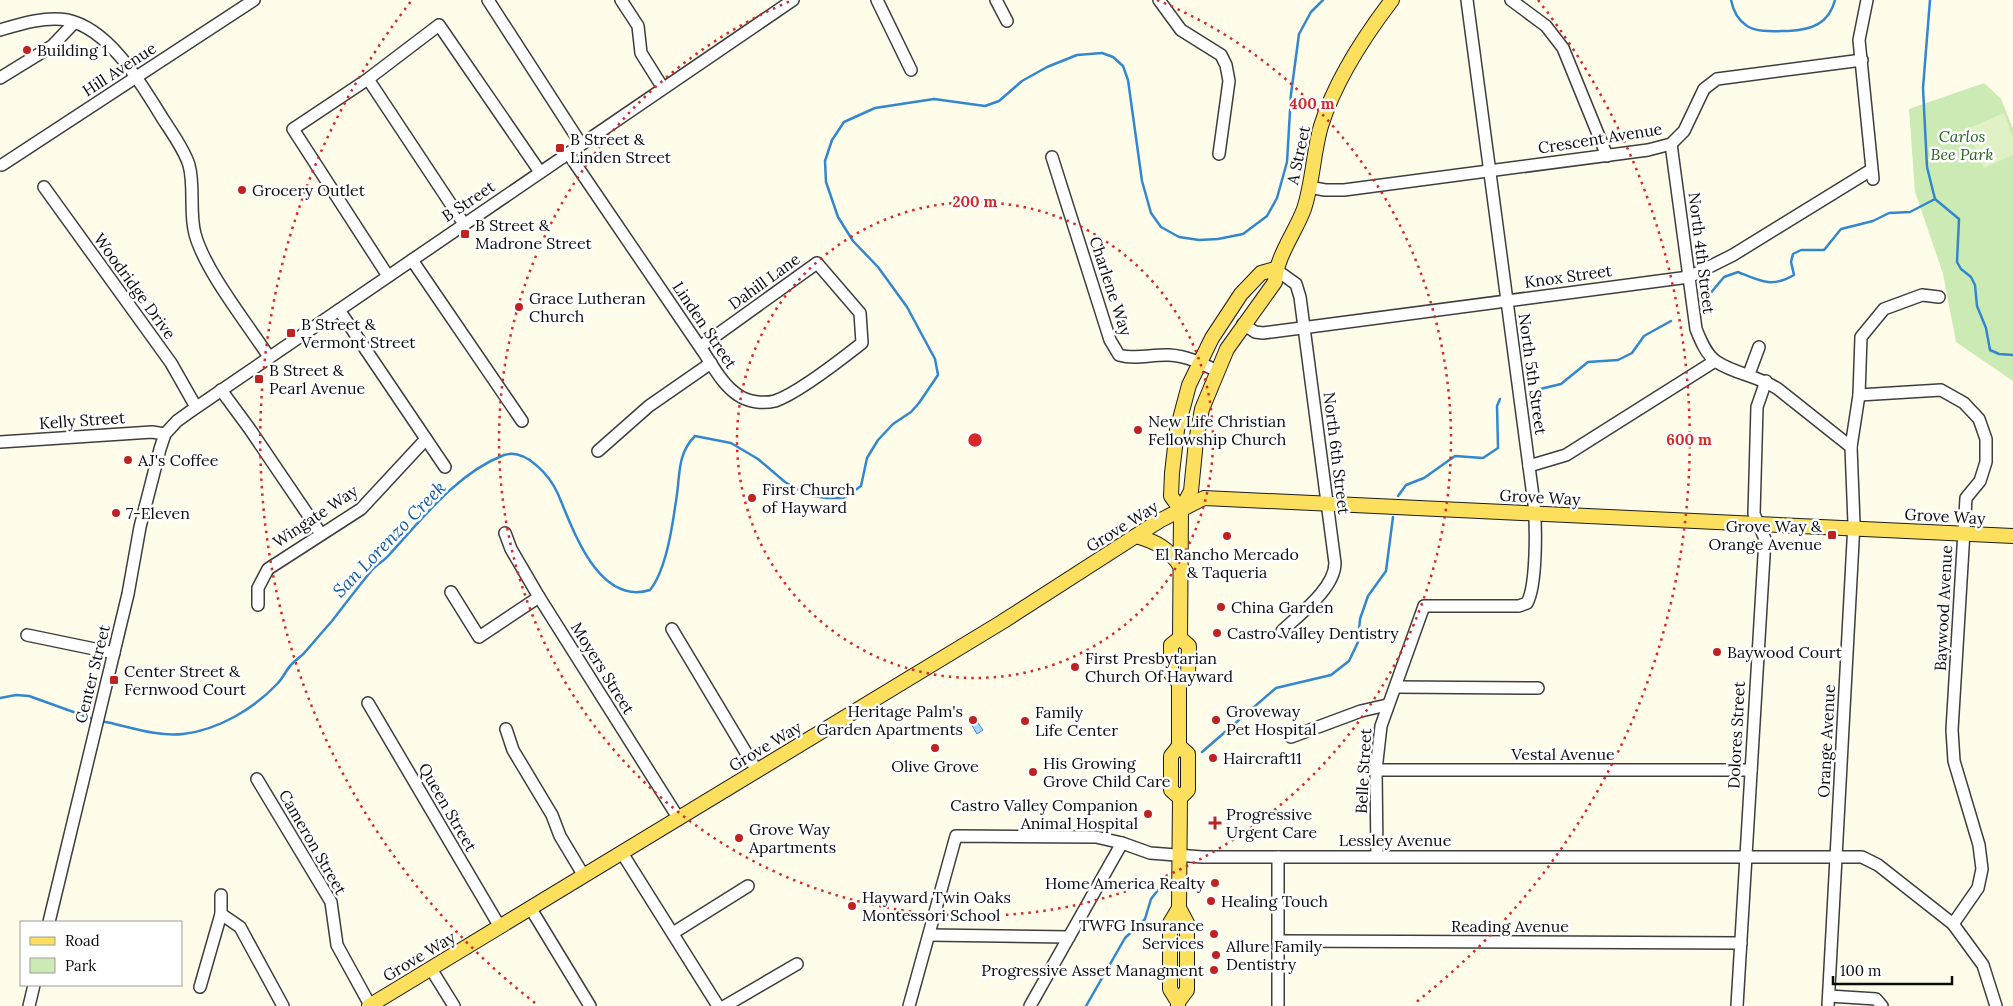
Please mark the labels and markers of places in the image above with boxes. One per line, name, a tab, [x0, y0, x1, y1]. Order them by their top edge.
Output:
place label: Building 1	[37, 40, 108, 60]
marker: Building 1	[21, 44, 33, 56]
place label: B Street & Linden Street	[570, 129, 672, 167]
marker: B Street & Linden Street	[554, 142, 566, 154]
place label: Grocery Outlet	[252, 180, 366, 200]
marker: Grocery Outlet	[236, 184, 248, 196]
place label: B Street & Madrone Street	[475, 215, 592, 253]
marker: B Street & Madrone Street	[459, 228, 471, 240]
place label: Grace Lutheran Church	[529, 288, 646, 326]
marker: Grace Lutheran Church	[513, 301, 525, 313]
place label: B Street & Vermont Street	[300, 314, 416, 352]
marker: B Street & Vermont Street	[285, 327, 297, 339]
place label: B Street & Pearl Avenue	[269, 360, 365, 398]
marker: B Street & Pearl Avenue	[253, 373, 265, 385]
place label: New Life Christian Fellowship Church	[1148, 411, 1287, 449]
marker: New Life Christian Fellowship Church	[1132, 424, 1144, 436]
centre of rings	[966, 431, 984, 449]
place label: AJ's Coffee	[137, 450, 219, 470]
marker: AJ's Coffee	[122, 454, 134, 466]
place label: First Church of Hayward	[762, 479, 856, 517]
marker: First Church of Hayward	[746, 492, 758, 504]
place label: 7-Eleven	[126, 503, 190, 523]
marker: 7-Eleven	[110, 507, 122, 519]
place label: Grove Way & Orange Avenue	[1709, 516, 1823, 554]
marker: Grove Way & Orange Avenue	[1826, 529, 1838, 541]
marker: El Rancho Mercado & Taqueria	[1221, 530, 1233, 542]
place label: El Rancho Mercado & Taqueria	[1155, 544, 1299, 582]
place label: China Garden	[1231, 597, 1334, 617]
marker: China Garden	[1215, 601, 1227, 613]
place label: Castro Valley Dentistry	[1227, 623, 1399, 643]
marker: Castro Valley Dentistry	[1211, 627, 1223, 639]
place label: Baywood Court	[1727, 642, 1843, 662]
marker: Baywood Court	[1711, 646, 1723, 658]
place label: First Presbytarian Church Of Hayward	[1085, 648, 1233, 686]
place label: Center Street & Fernwood Court	[124, 661, 247, 699]
marker: First Presbytarian Church Of Hayward	[1069, 661, 1081, 673]
marker: Center Street & Fernwood Court	[108, 674, 120, 686]
place label: Heritage Palm's Garden Apartments	[816, 701, 963, 739]
place label: Groveway Pet Hospital	[1226, 701, 1317, 739]
place label: Family Life Center	[1035, 702, 1118, 740]
marker: Heritage Palm's Garden Apartments	[967, 714, 979, 726]
marker: Groveway Pet Hospital	[1210, 714, 1222, 726]
marker: Family Life Center	[1019, 715, 1031, 727]
marker: Olive Grove	[929, 742, 941, 754]
place label: Haircraft11	[1223, 748, 1302, 768]
marker: Haircraft11	[1207, 752, 1219, 764]
place label: His Growing Grove Child Care	[1043, 753, 1171, 791]
place label: Olive Grove	[891, 756, 979, 776]
marker: His Growing Grove Child Care	[1027, 766, 1039, 778]
place label: Castro Valley Companion Animal Hospital	[950, 795, 1138, 833]
place label: Progressive Urgent Care	[1226, 804, 1318, 842]
marker: Castro Valley Companion Animal Hospital	[1142, 808, 1154, 820]
marker: Progressive Urgent Care	[1208, 816, 1222, 830]
place label: Grove Way Apartments	[748, 819, 836, 857]
marker: Grove Way Apartments	[733, 832, 745, 844]
place label: Home America Realty	[1045, 873, 1206, 893]
marker: Home America Realty	[1209, 877, 1221, 889]
place label: Hayward Twin Oaks Montessori School	[862, 887, 1011, 925]
place label: Healing Touch	[1221, 891, 1329, 911]
marker: Healing Touch	[1205, 895, 1217, 907]
marker: Hayward Twin Oaks Montessori School	[846, 900, 858, 912]
place label: TWFG Insurance Services	[1079, 915, 1204, 953]
marker: TWFG Insurance Services	[1208, 928, 1220, 940]
place label: Allure Family Dentistry	[1225, 936, 1322, 974]
marker: Allure Family Dentistry	[1210, 949, 1222, 961]
place label: Progressive Asset Managment	[981, 960, 1205, 980]
marker: Progressive Asset Managment	[1208, 964, 1220, 976]

